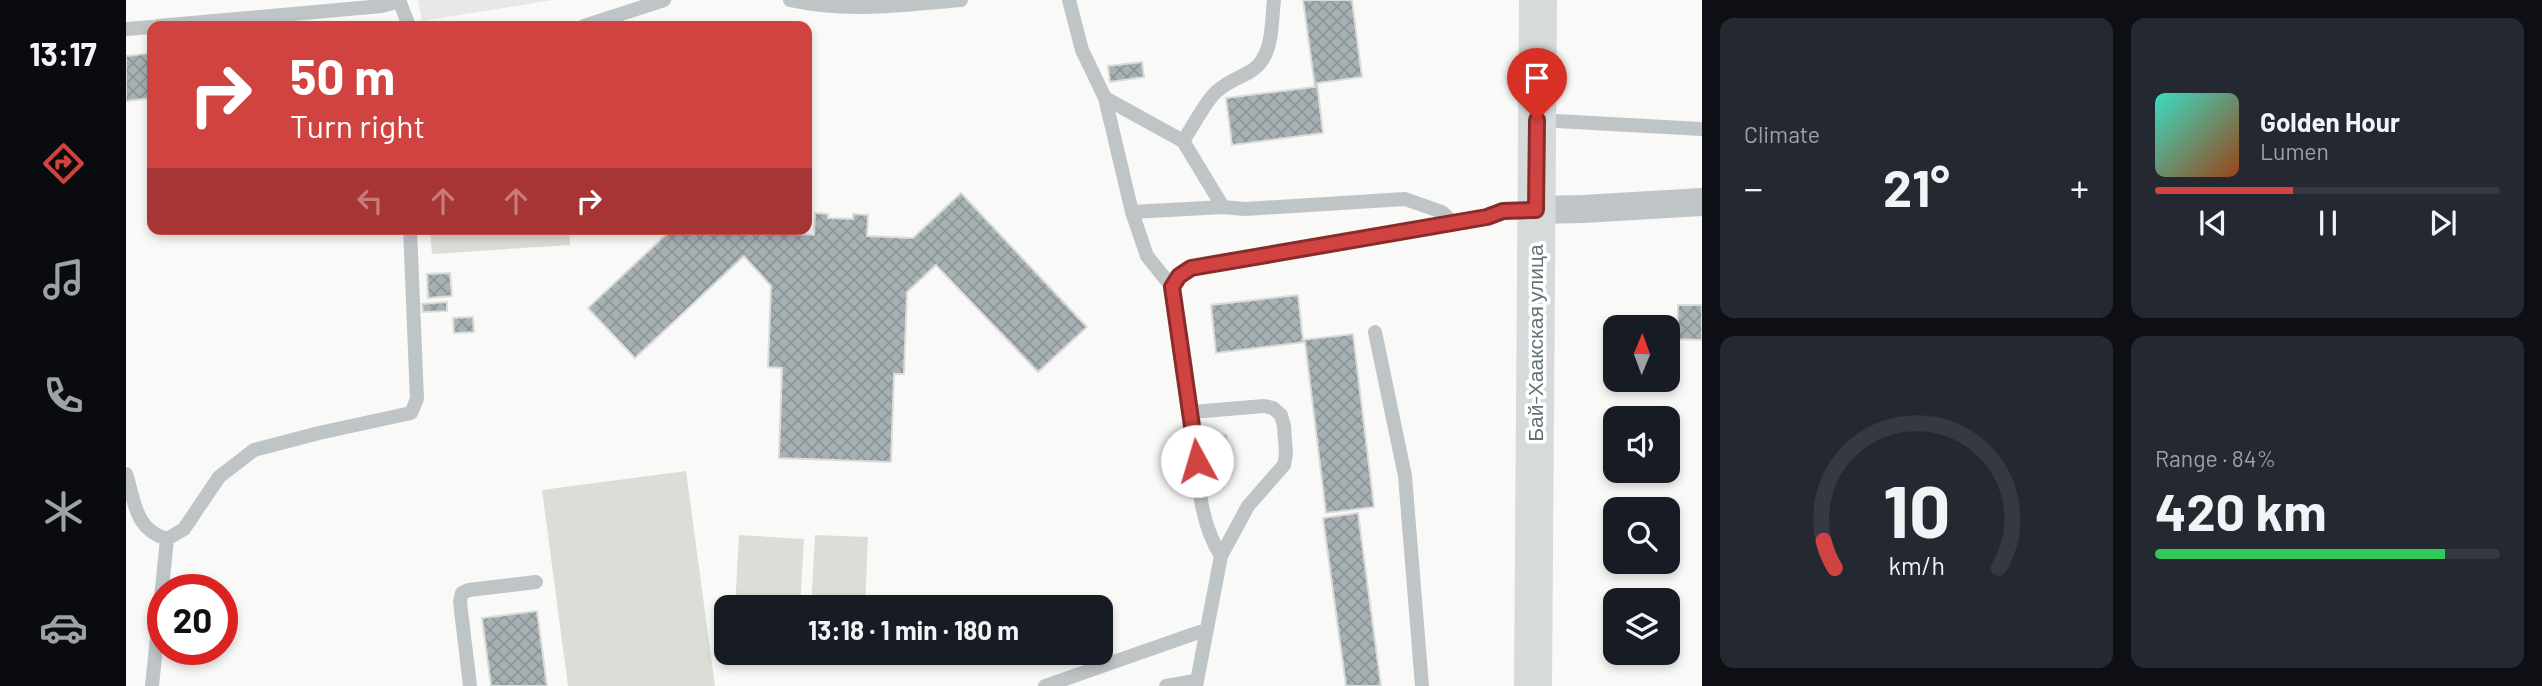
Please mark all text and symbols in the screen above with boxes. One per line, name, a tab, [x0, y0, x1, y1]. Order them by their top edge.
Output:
text: 13:17	[29, 34, 97, 72]
text: 50 m	[290, 46, 395, 105]
pin	[1507, 48, 1567, 120]
icon: right	[175, 49, 266, 140]
icon: arrive	[1518, 59, 1556, 97]
text: Turn right	[290, 106, 425, 144]
text: Golden Hour	[2260, 106, 2400, 137]
text: Climate	[1744, 120, 1820, 148]
text: Lumen	[2260, 137, 2329, 165]
icon: directions	[39, 139, 88, 188]
text: 21°	[1883, 155, 1950, 217]
text: −	[1744, 164, 1763, 210]
text: +	[2070, 164, 2089, 210]
icon: left	[351, 182, 389, 220]
icon: ahead	[424, 182, 462, 220]
icon: ahead	[497, 182, 535, 220]
icon: right	[570, 182, 608, 220]
icon: previous	[2194, 204, 2232, 242]
icon: pause	[2309, 204, 2347, 242]
icon: next	[2424, 204, 2462, 242]
street label: Бай-Хаакская улица	[1522, 244, 1547, 442]
icon: music	[39, 255, 88, 304]
north arrow	[1603, 315, 1680, 392]
map controls	[1603, 315, 1680, 665]
icon: phone	[39, 371, 88, 420]
button: sound	[1603, 406, 1680, 483]
position arrow	[1160, 424, 1234, 498]
text: Range · 84%	[2155, 444, 2276, 472]
text: 10	[1883, 465, 1950, 553]
text: 420 km	[2155, 479, 2327, 541]
icon: climate	[39, 487, 88, 536]
button: search	[1603, 497, 1680, 574]
text: km/h	[1888, 550, 1945, 580]
speed limit sign: 20	[147, 574, 238, 665]
button: layers	[1603, 588, 1680, 665]
icon: car	[39, 603, 88, 652]
text: 13:18 · 1 min · 180 m	[808, 614, 1019, 645]

